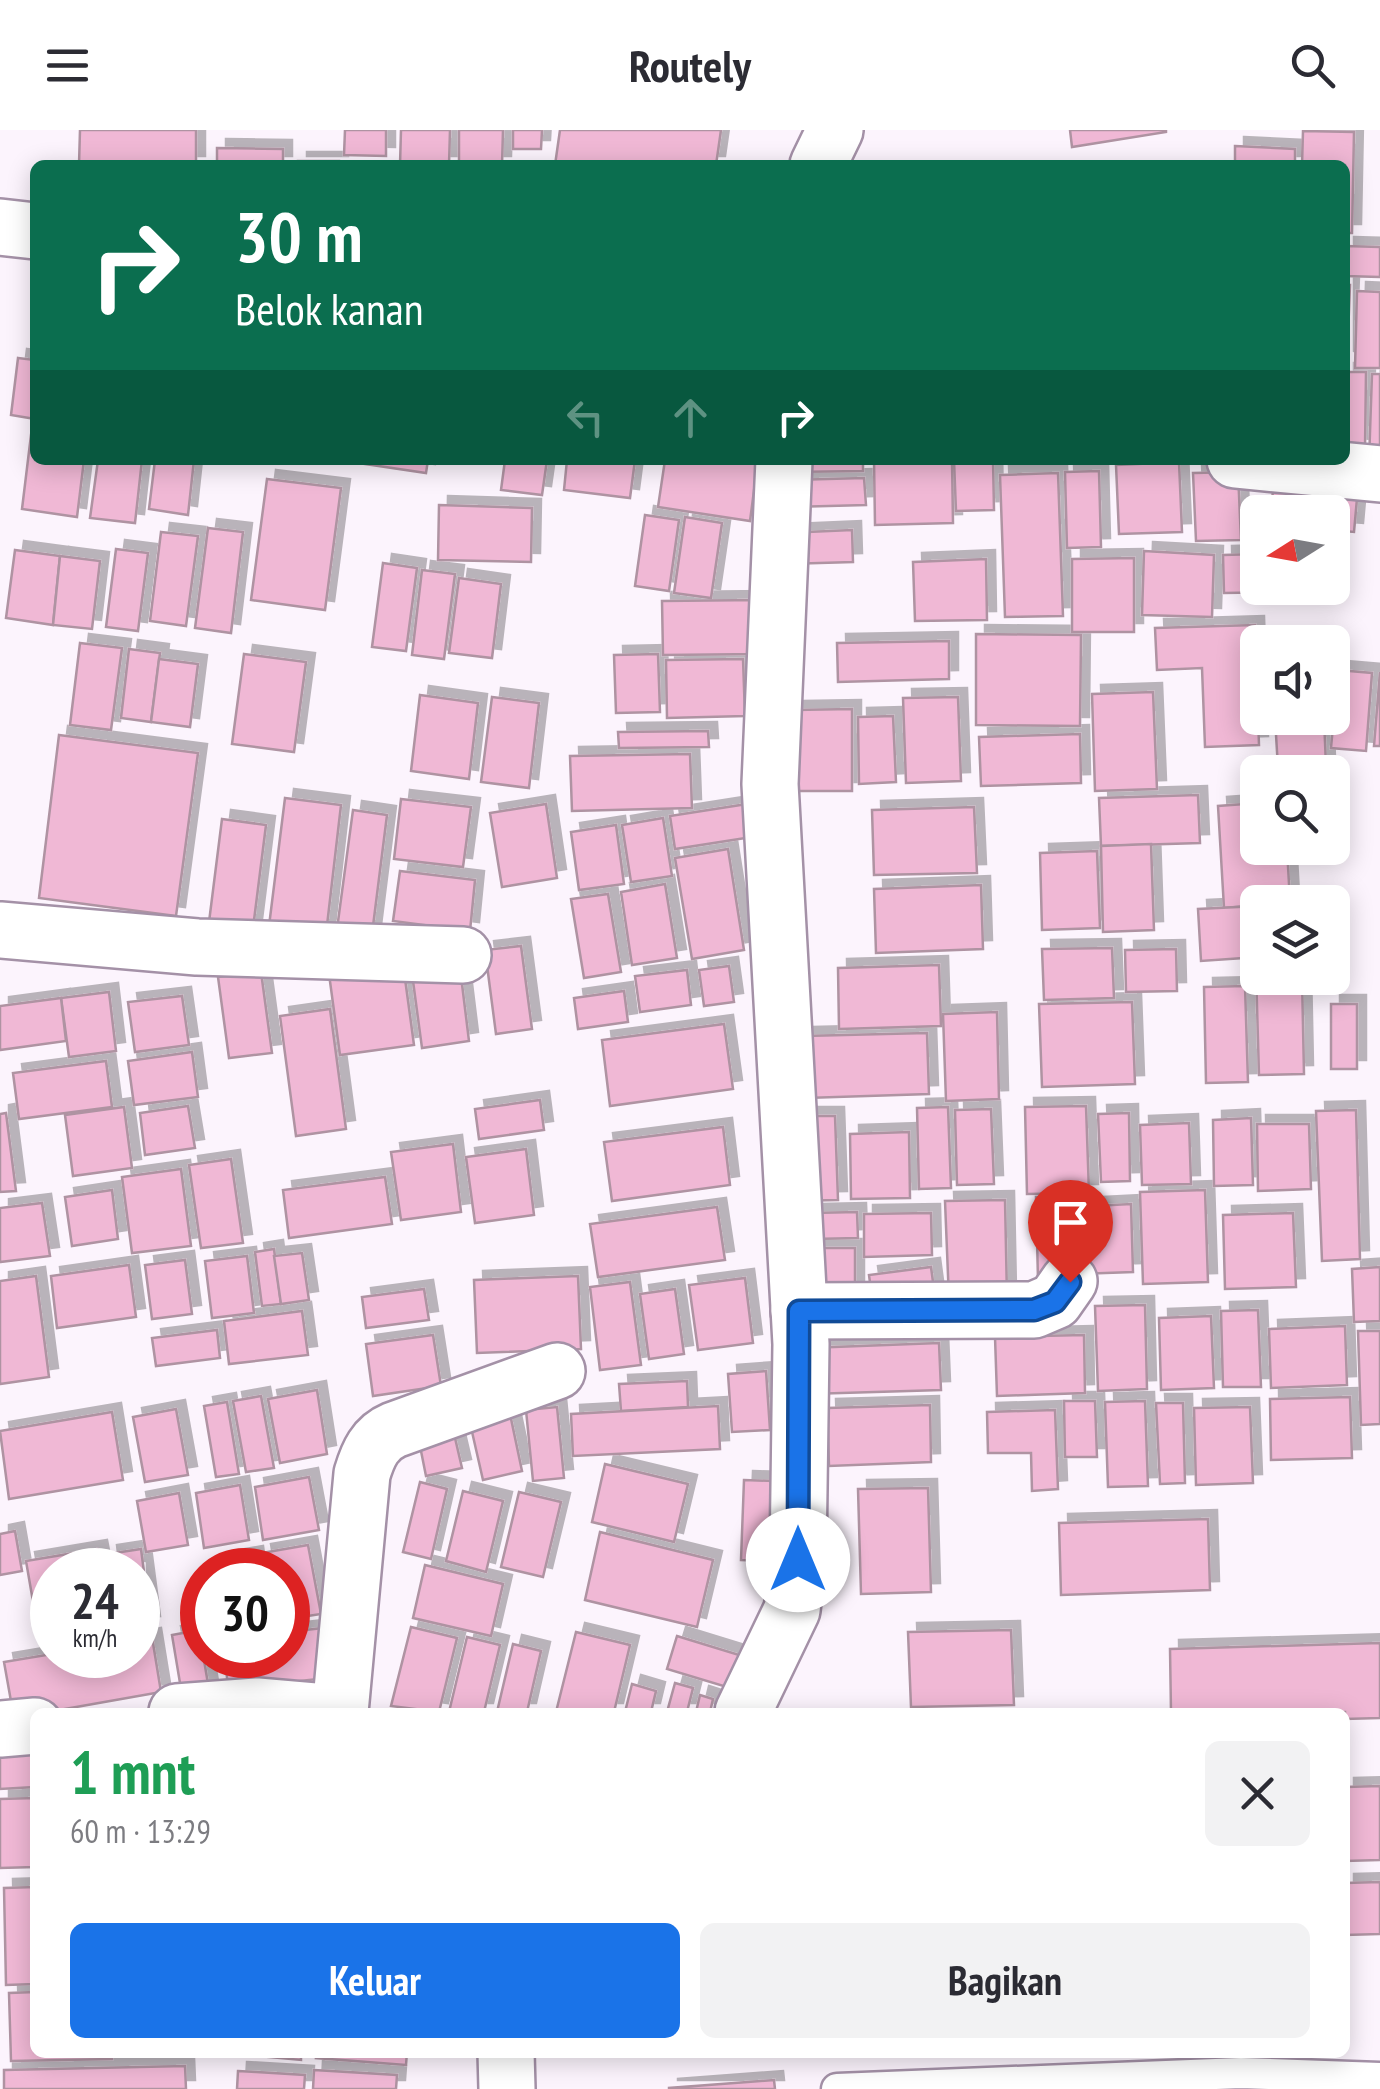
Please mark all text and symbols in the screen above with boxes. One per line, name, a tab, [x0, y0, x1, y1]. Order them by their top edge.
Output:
text: Routely	[629, 36, 751, 94]
icon: menu	[40, 38, 95, 93]
icon: search	[1285, 38, 1340, 93]
text: 30 m	[235, 191, 363, 281]
icon: right	[70, 200, 200, 330]
text: Belok kanan	[235, 279, 424, 337]
icon: left	[558, 390, 613, 445]
icon: ahead	[663, 390, 718, 445]
icon: right	[768, 390, 823, 445]
north arrow	[1240, 495, 1350, 605]
map controls	[1240, 495, 1350, 995]
button: sound	[1240, 625, 1350, 735]
button: search	[1240, 755, 1350, 865]
button: layers	[1240, 885, 1350, 995]
pin	[1028, 1180, 1113, 1283]
icon: arrive	[1043, 1195, 1098, 1250]
position arrow	[746, 1508, 850, 1612]
speed limit sign: 30	[180, 1548, 310, 1678]
text: 24	[71, 1568, 119, 1633]
text: km/h	[73, 1622, 117, 1654]
text: 1 mnt	[70, 1733, 195, 1811]
button: close	[1205, 1741, 1310, 1846]
text: 60 m · 13:29	[70, 1810, 211, 1852]
button: Keluar	[70, 1923, 680, 2038]
button: Bagikan	[700, 1923, 1310, 2038]

